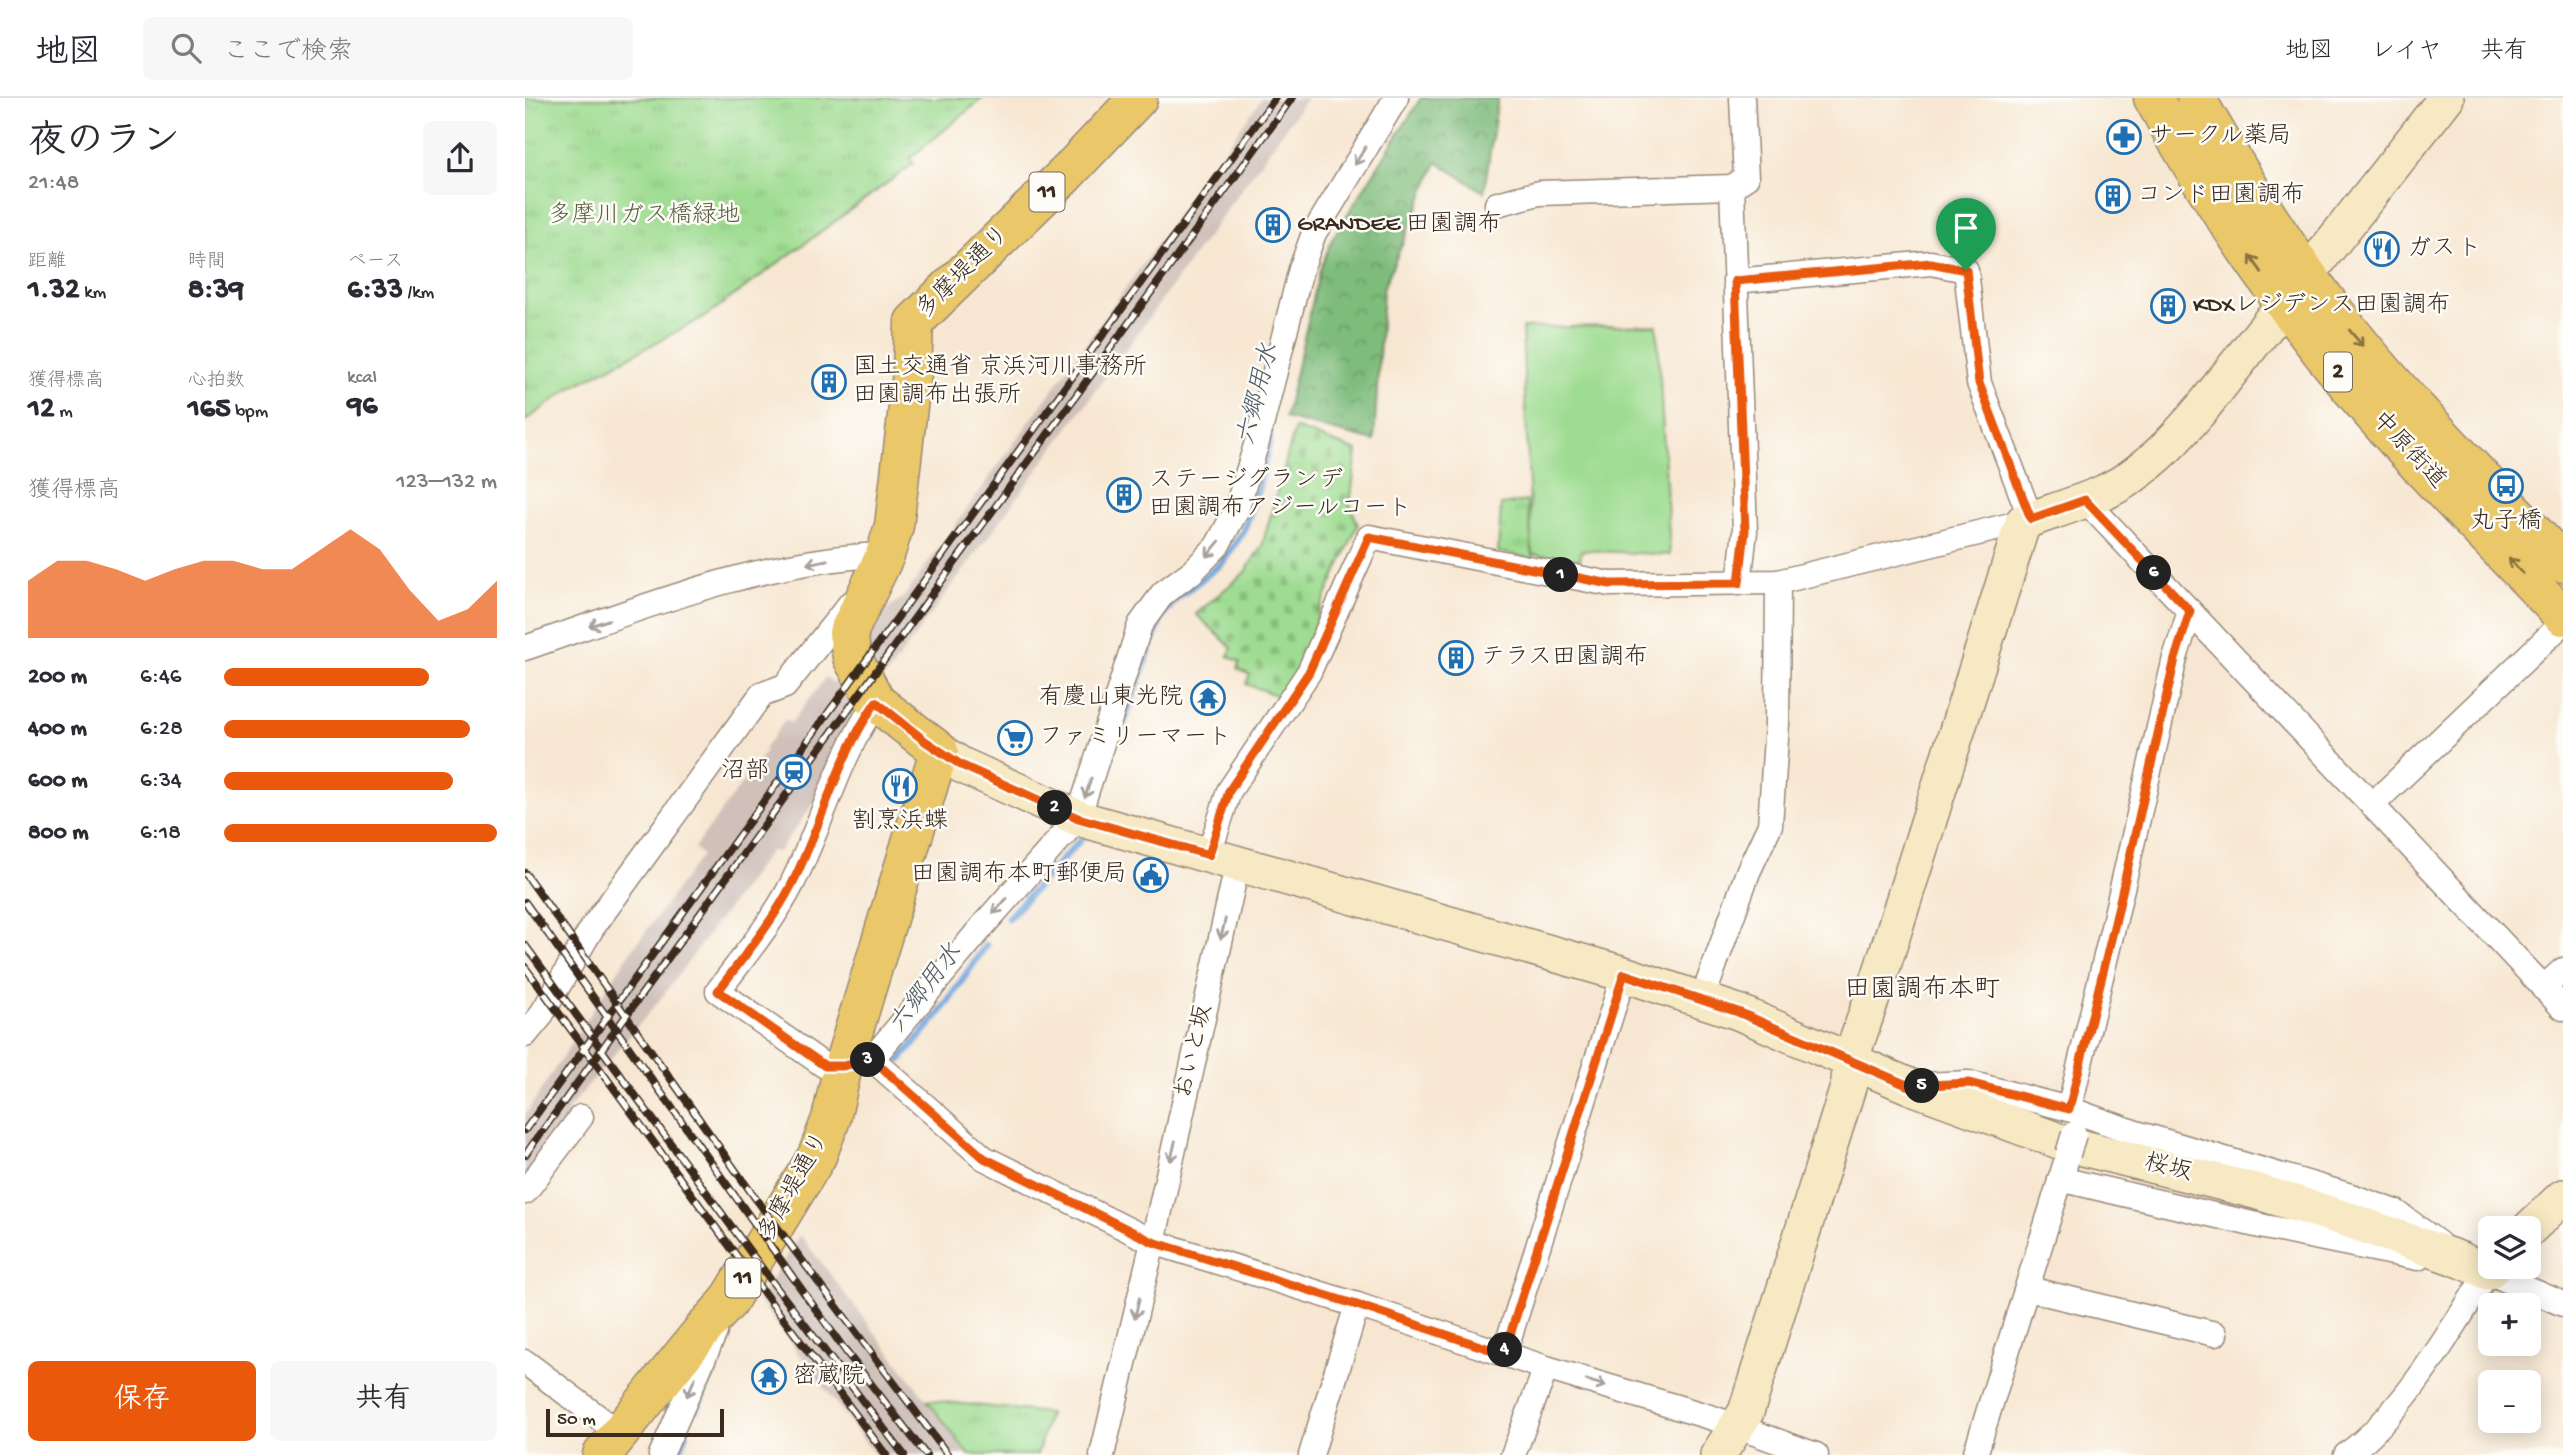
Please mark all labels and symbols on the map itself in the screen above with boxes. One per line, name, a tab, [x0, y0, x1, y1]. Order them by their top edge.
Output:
pharmacy icon: サークル薬局	[2105, 118, 2143, 156]
place label: サークル薬局	[2149, 122, 2292, 152]
one-way arrow	[1353, 146, 1367, 166]
road number: 11	[1029, 172, 1065, 212]
building icon: コンド田園調布	[2094, 177, 2132, 215]
place label: コンド田園調布	[2137, 181, 2305, 211]
pin	[1936, 198, 1996, 270]
park label: 多摩川ガス橋緑地	[548, 201, 740, 231]
building icon: GRANDEE 田園調布	[1254, 206, 1292, 244]
place label: GRANDEE 田園調布	[1297, 210, 1502, 240]
street label: 多摩堤通り	[911, 220, 1017, 326]
restaurant icon: ガスト	[2363, 230, 2401, 268]
place label: ガスト	[2407, 235, 2481, 264]
one-way arrow	[2249, 255, 2263, 274]
building icon: KDXレジデンス田園調布	[2149, 287, 2187, 325]
place label: KDXレジデンス田園調布	[2193, 291, 2451, 321]
one-way arrow	[2348, 329, 2364, 347]
water label: 六郷用水	[1231, 341, 1288, 449]
place label: 国土交通省 京浜河川事務所 田園調布出張所	[853, 353, 1147, 411]
road number: 2	[2324, 353, 2352, 392]
building icon: 国土交通省 京浜河川事務所 田園調布出張所	[810, 363, 848, 401]
street label: 中原街道	[2365, 405, 2452, 496]
place label: ステージグランデ 田園調布アジールコート	[1149, 466, 1412, 524]
bus stop icon: 丸子橋	[2487, 467, 2525, 505]
building icon: ステージグランデ 田園調布アジールコート	[1105, 476, 1143, 514]
place label: 丸子橋	[2470, 508, 2542, 537]
one-way arrow	[1205, 540, 1221, 558]
one-way arrow	[807, 556, 829, 569]
pin: 6	[2137, 556, 2171, 590]
pin: 1	[1543, 558, 1579, 592]
one-way arrow	[2508, 558, 2525, 575]
one-way arrow	[588, 618, 610, 630]
building icon: テラス田園調布	[1437, 639, 1475, 677]
place label: テラス田園調布	[1481, 643, 1648, 673]
temple icon: 有慶山東光院	[1189, 679, 1227, 717]
place label: 有慶山東光院	[1039, 683, 1183, 713]
supermarket icon: ファミリーマート	[996, 719, 1034, 757]
place label: ファミリーマート	[1039, 724, 1231, 753]
station icon: 沼部	[775, 753, 813, 791]
place label: 沼部	[721, 758, 769, 787]
restaurant icon: 割烹浜蝶	[881, 767, 919, 805]
one-way arrow	[1081, 776, 1093, 798]
pin: 2	[1037, 790, 1073, 826]
place label: 割烹浜蝶	[852, 807, 948, 837]
public building icon: 田園調布本町郵便局	[1132, 856, 1170, 894]
place label: 田園調布本町郵便局	[911, 860, 1127, 890]
one-way arrow	[992, 897, 1008, 915]
one-way arrow	[1216, 917, 1230, 940]
water label: 六郷用水	[883, 939, 971, 1041]
district label: 田園調布本町	[1844, 974, 2000, 1007]
street label: おいと坂	[1170, 1002, 1220, 1102]
pin: 3	[851, 1042, 885, 1077]
pin: 5	[1905, 1068, 1939, 1104]
street label: 多摩堤通り	[752, 1127, 837, 1247]
one-way arrow	[1166, 1139, 1180, 1162]
street label: 桜坂	[2141, 1149, 2195, 1189]
road number: 11	[725, 1259, 760, 1298]
one-way arrow	[1130, 1296, 1143, 1319]
pin: 4	[1487, 1332, 1523, 1368]
temple icon: 密蔵院	[750, 1358, 788, 1396]
place label: 密蔵院	[793, 1362, 865, 1392]
one-way arrow	[684, 1376, 697, 1398]
one-way arrow	[1585, 1377, 1607, 1390]
scale bar	[546, 1406, 725, 1438]

